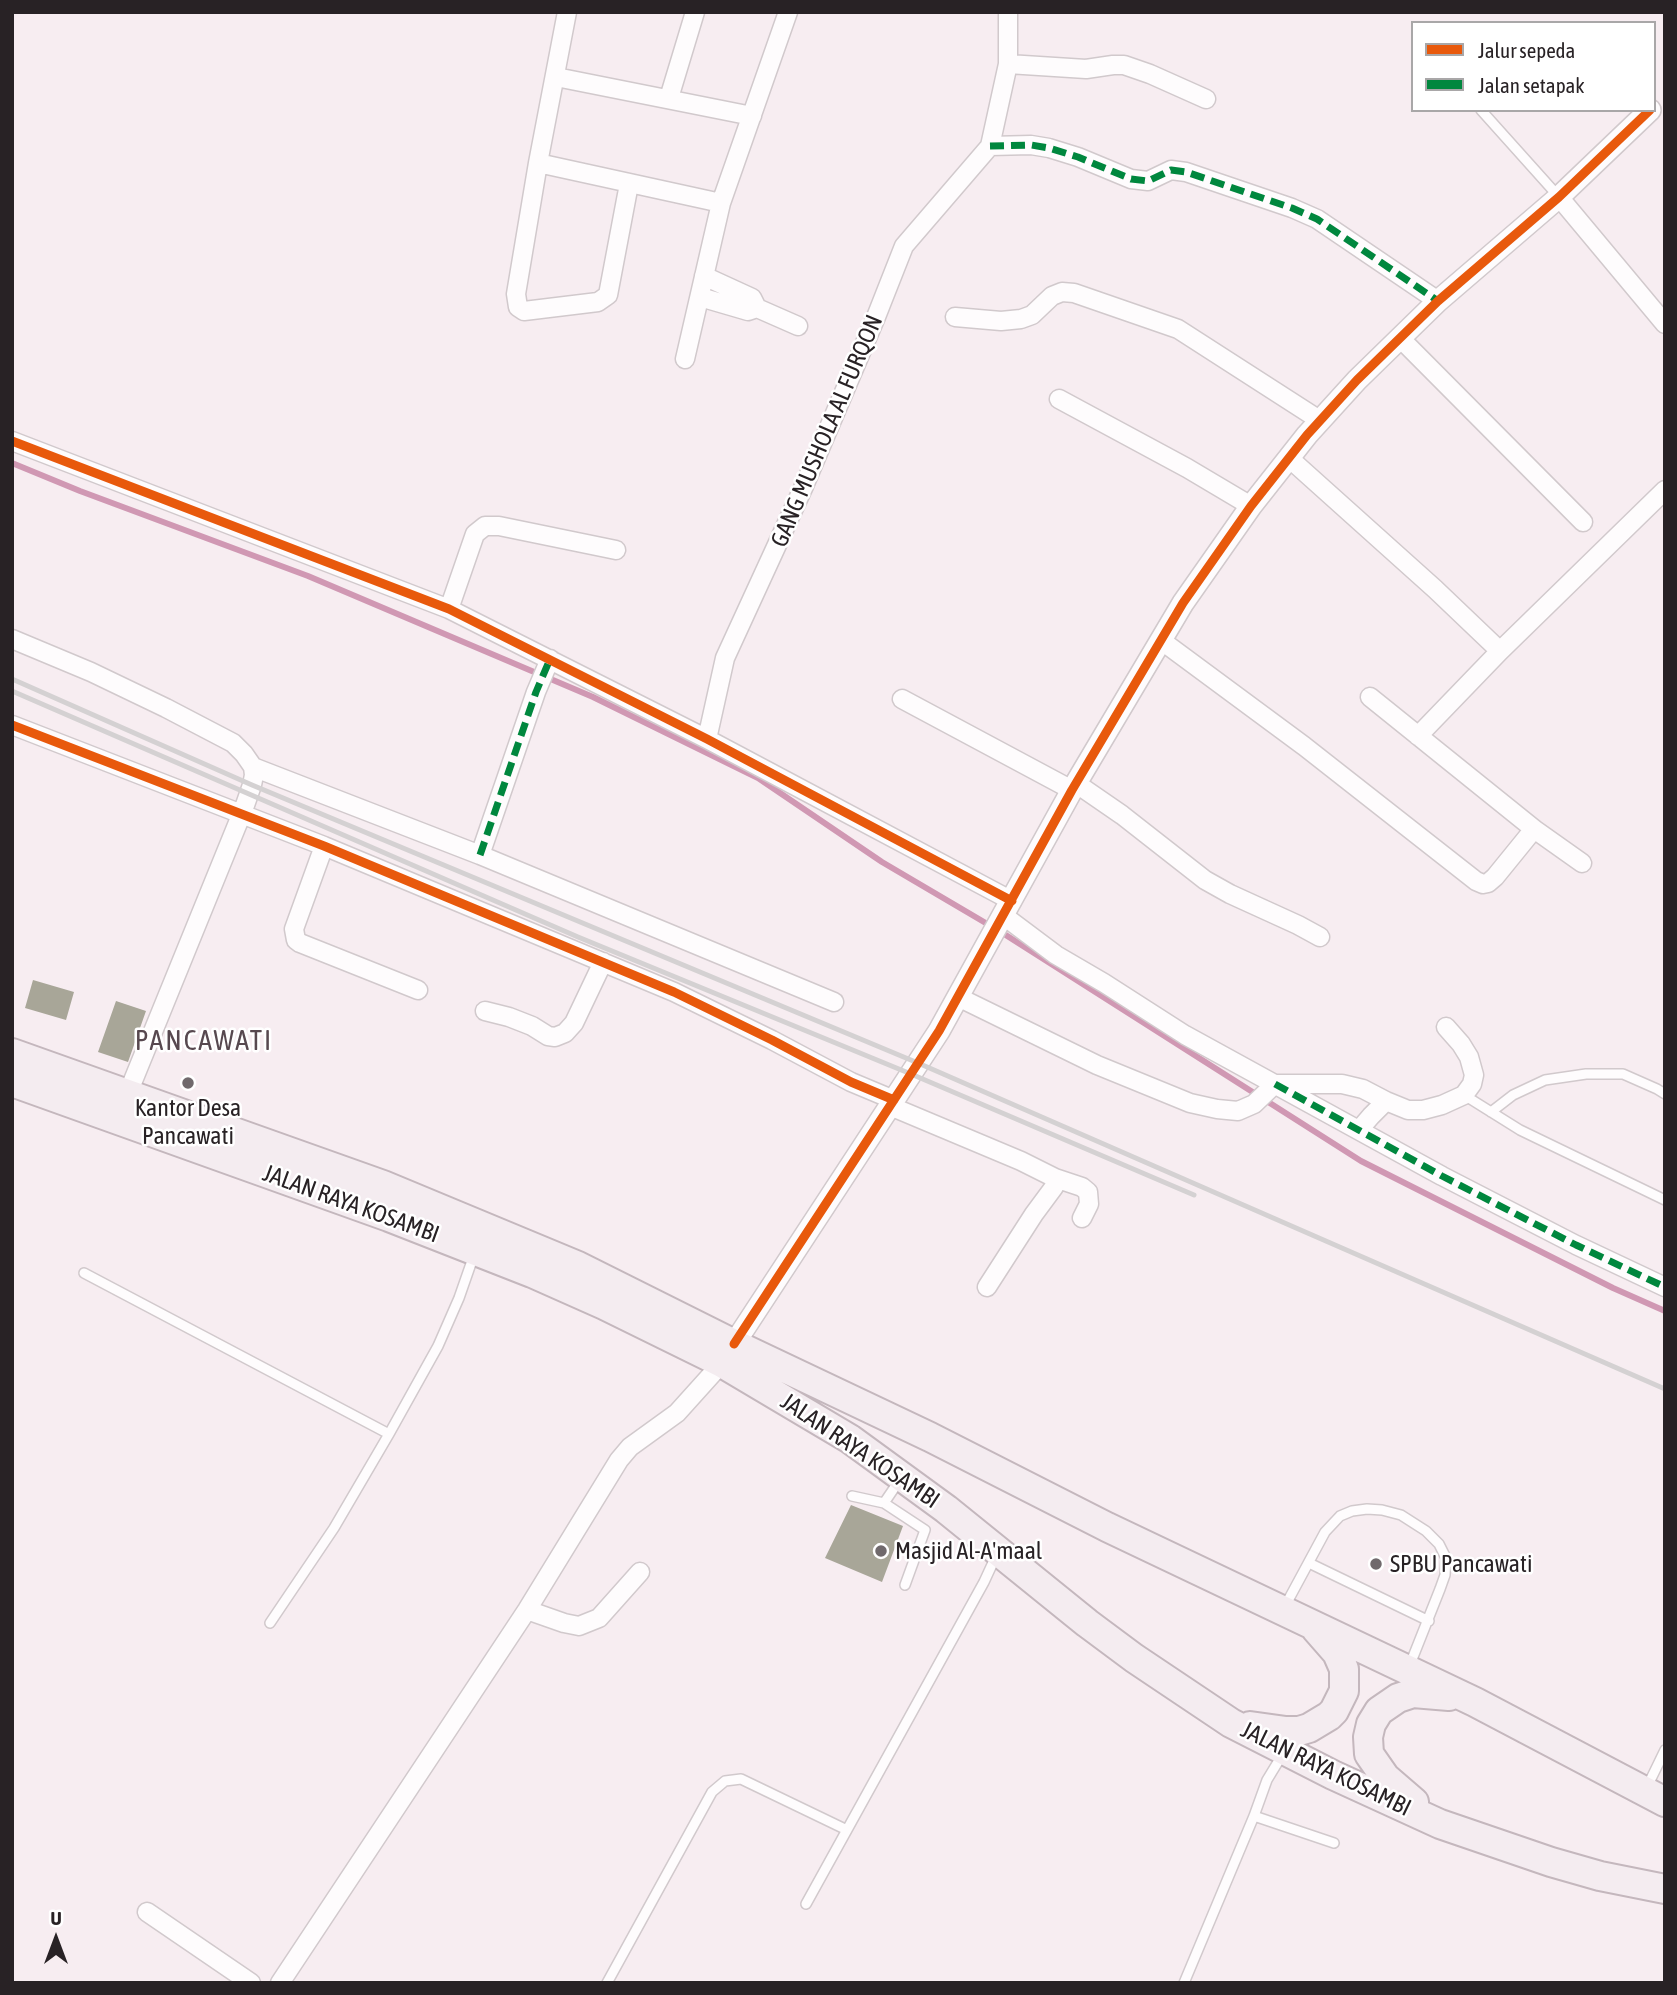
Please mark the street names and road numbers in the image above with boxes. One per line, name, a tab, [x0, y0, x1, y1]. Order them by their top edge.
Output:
street label: GANG MUSHOLA AL FURQON	[765, 311, 889, 551]
street label: JALAN RAYA KOSAMBI	[259, 1159, 443, 1249]
street label: JALAN RAYA KOSAMBI	[775, 1387, 945, 1515]
street label: JALAN RAYA KOSAMBI	[1236, 1715, 1416, 1823]

